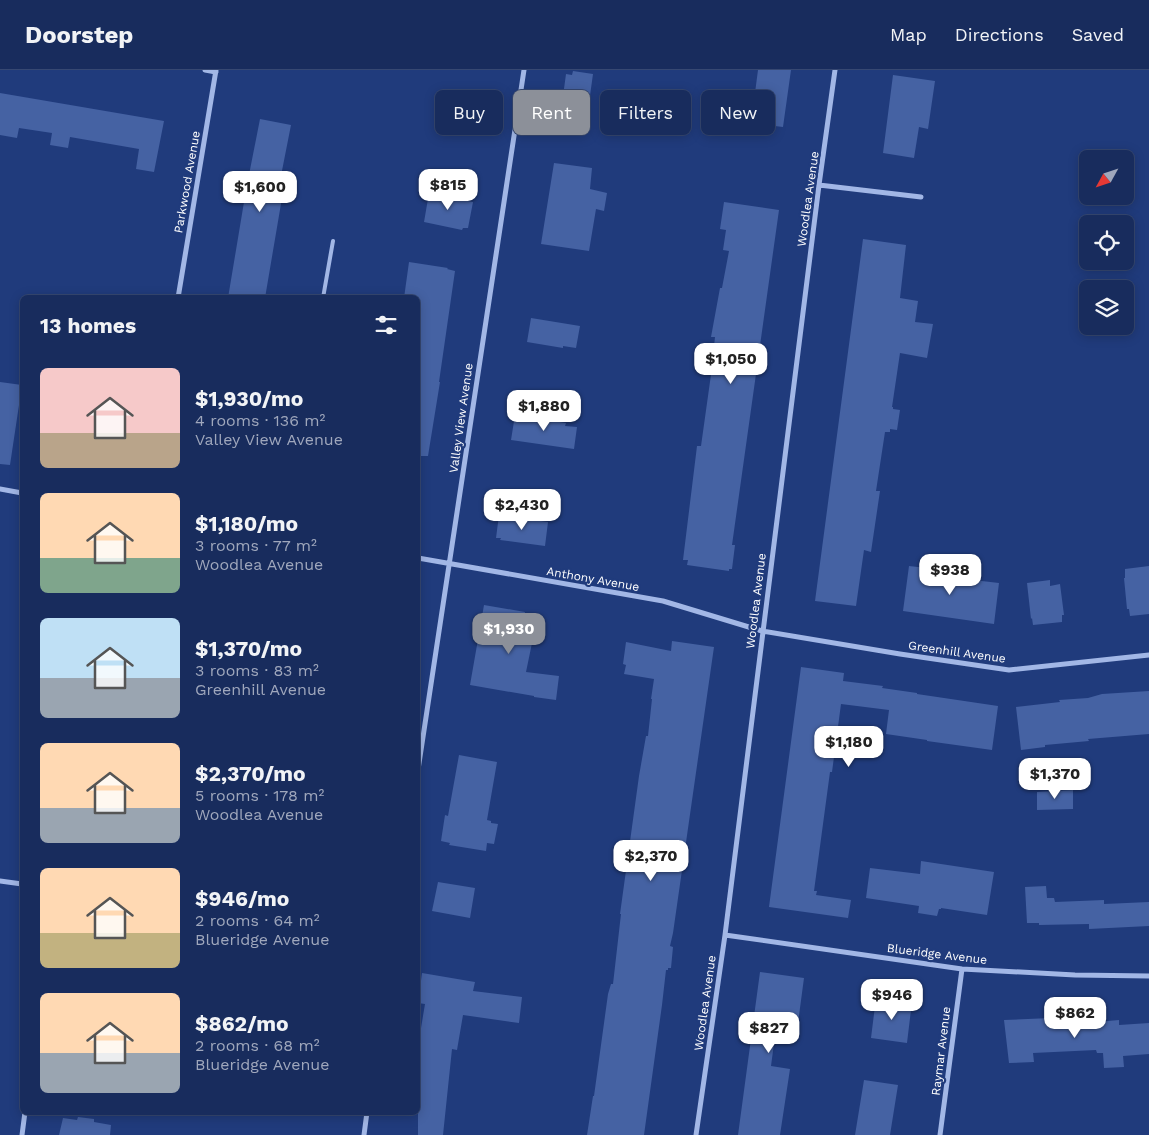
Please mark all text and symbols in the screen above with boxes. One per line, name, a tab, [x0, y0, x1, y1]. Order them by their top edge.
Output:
text: Doorstep	[25, 21, 133, 49]
text: Map	[890, 24, 927, 45]
text: Directions	[955, 24, 1044, 45]
text: Saved	[1072, 24, 1124, 45]
chip: Buy	[435, 90, 503, 135]
chip: Rent	[513, 90, 590, 135]
chip: Filters	[600, 90, 691, 135]
chip: New	[701, 90, 775, 135]
street label: Parkwood Avenue	[171, 130, 203, 234]
street label: Woodlea Avenue	[794, 150, 822, 248]
north arrow	[1079, 150, 1134, 205]
map controls	[1079, 150, 1134, 335]
pin: $815	[418, 168, 478, 211]
pin: $1,600	[219, 170, 301, 213]
text: $815	[430, 175, 466, 194]
text: $1,600	[234, 177, 286, 196]
button: locate	[1079, 215, 1134, 270]
button: layers	[1079, 280, 1134, 335]
icon: filters	[372, 311, 400, 339]
text: 13 homes	[40, 313, 136, 338]
pin: $1,050	[690, 342, 772, 385]
text: $1,050	[705, 349, 757, 368]
street label: Valley View Avenue	[446, 362, 476, 474]
text: $1,930/mo	[195, 386, 303, 411]
icon: home	[80, 388, 140, 448]
pin: $1,880	[503, 390, 585, 432]
text: $1,880	[518, 396, 570, 415]
text: 4 rooms · 136 m²	[195, 411, 325, 430]
text: Valley View Avenue	[195, 430, 343, 449]
pin: $2,430	[481, 488, 563, 531]
text: $2,430	[495, 495, 549, 514]
text: $1,180/mo	[195, 511, 298, 536]
icon: home	[80, 513, 140, 573]
text: 3 rooms · 77 m²	[195, 536, 317, 555]
street label: Woodlea Avenue	[743, 552, 769, 650]
pin: $938	[920, 554, 980, 596]
text: Woodlea Avenue	[195, 555, 323, 574]
text: $938	[930, 560, 970, 579]
street label: Anthony Avenue	[545, 564, 641, 594]
pin: $1,930	[468, 612, 550, 655]
text: $1,930	[483, 619, 535, 638]
text: $1,370/mo	[195, 636, 302, 661]
icon: home	[80, 638, 140, 698]
street label: Greenhill Avenue	[907, 638, 1007, 666]
text: 3 rooms · 83 m²	[195, 661, 319, 680]
text: Greenhill Avenue	[195, 680, 326, 699]
pin: $1,180	[808, 726, 890, 768]
text: $1,180	[825, 732, 873, 751]
pin: $1,370	[1014, 758, 1096, 800]
text: $2,370/mo	[195, 761, 306, 786]
icon: home	[80, 763, 140, 823]
text: $1,370	[1030, 764, 1080, 783]
text: 5 rooms · 178 m²	[195, 786, 324, 805]
text: Woodlea Avenue	[195, 805, 323, 824]
pin: $2,370	[610, 840, 692, 882]
text: $2,370	[624, 846, 678, 865]
text: $946/mo	[195, 886, 289, 911]
icon: home	[80, 888, 140, 948]
text: 2 rooms · 64 m²	[195, 911, 320, 930]
text: Blueridge Avenue	[195, 930, 329, 949]
street label: Blueridge Avenue	[886, 941, 988, 967]
street label: Woodlea Avenue	[691, 954, 719, 1052]
pin: $946	[862, 978, 922, 1021]
text: $946	[872, 985, 912, 1004]
pin: $862	[1045, 996, 1105, 1039]
text: $862	[1055, 1003, 1095, 1022]
street label: Raymar Avenue	[929, 1006, 953, 1096]
text: $862/mo	[195, 1011, 289, 1036]
pin: $827	[739, 1012, 799, 1054]
icon: home	[80, 1013, 140, 1073]
text: $827	[749, 1018, 789, 1037]
text: 2 rooms · 68 m²	[195, 1036, 320, 1055]
text: Blueridge Avenue	[195, 1055, 329, 1074]

